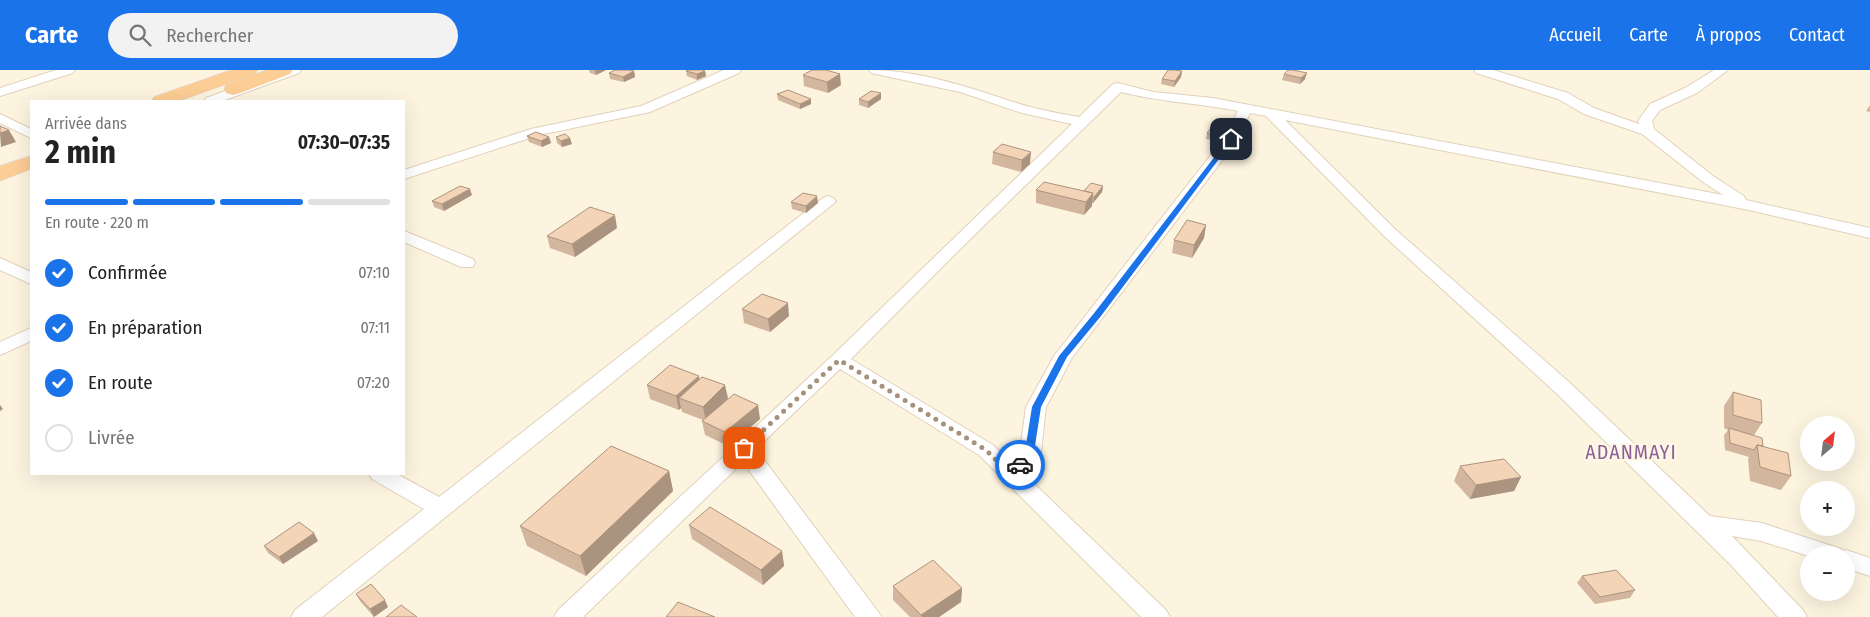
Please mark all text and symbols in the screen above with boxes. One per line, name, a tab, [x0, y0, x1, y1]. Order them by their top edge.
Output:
search box	[108, 13, 458, 58]
text: Carte	[25, 21, 78, 49]
icon: search	[126, 21, 154, 49]
text: Rechercher	[166, 24, 253, 47]
text: Accueil	[1549, 24, 1601, 46]
text: Carte	[1629, 24, 1668, 46]
text: À propos	[1696, 24, 1761, 46]
text: Contact	[1789, 24, 1845, 46]
text: Arrivée dans	[45, 114, 127, 133]
pin	[1210, 118, 1252, 160]
icon: home	[1217, 125, 1245, 153]
text: 07:30–07:35	[298, 131, 390, 154]
text: 2 min	[45, 133, 116, 171]
text: En route · 220 m	[45, 213, 149, 232]
icon: check	[45, 259, 73, 287]
text: Confirmée	[88, 261, 167, 284]
text: 07:10	[358, 263, 390, 282]
icon: check	[45, 314, 73, 342]
text: En préparation	[88, 316, 202, 339]
text: 07:11	[360, 318, 390, 337]
icon: check	[45, 369, 73, 397]
text: En route	[88, 371, 153, 394]
text: 07:20	[357, 373, 390, 392]
north arrow	[1800, 416, 1855, 471]
map controls	[1800, 416, 1855, 601]
text: Livrée	[88, 426, 135, 449]
pin	[723, 427, 765, 469]
icon: bag	[730, 434, 758, 462]
courier	[995, 440, 1045, 490]
district label: ADANMAYI	[1585, 440, 1677, 464]
icon: car	[1006, 451, 1034, 479]
button: +	[1800, 481, 1855, 536]
button: −	[1800, 546, 1855, 601]

